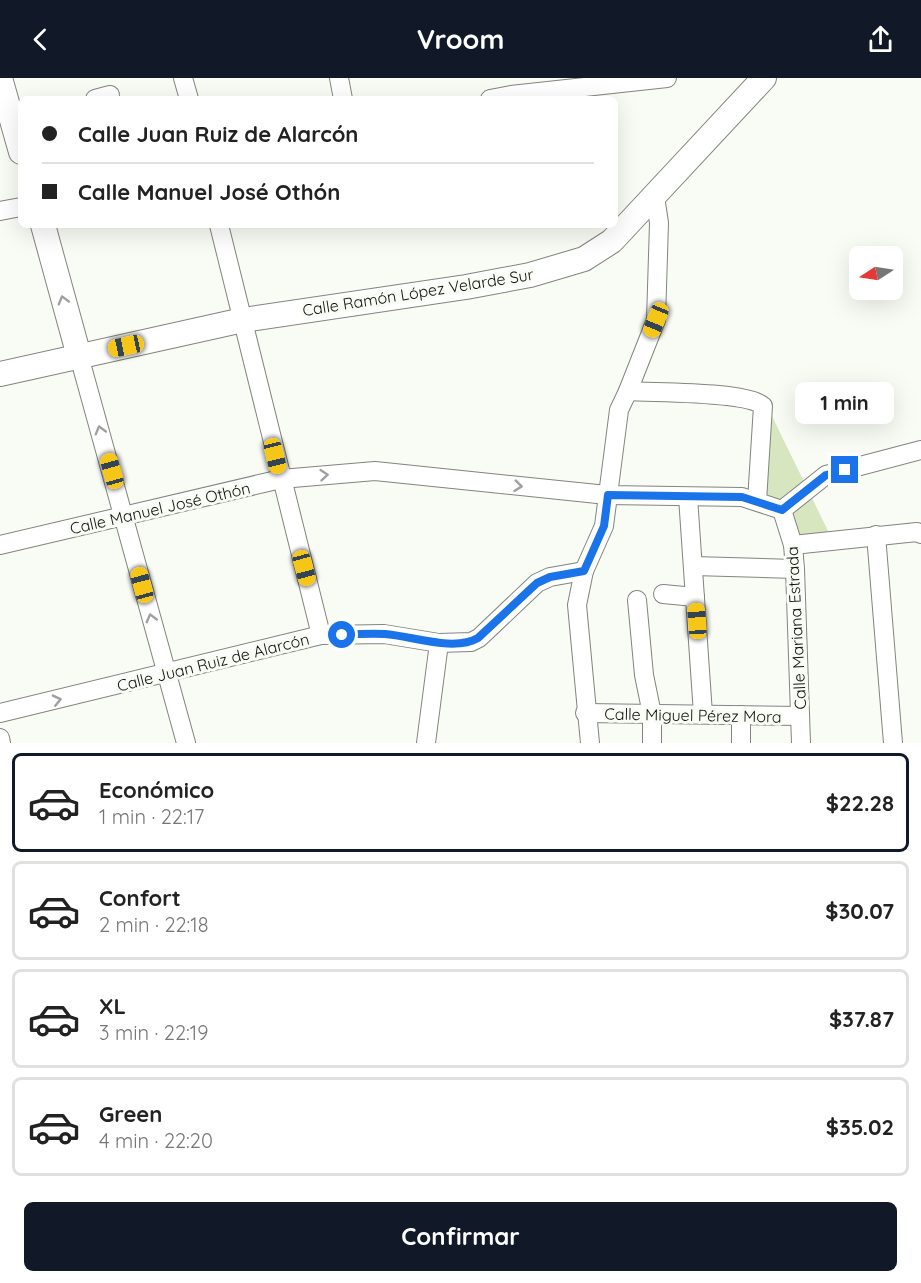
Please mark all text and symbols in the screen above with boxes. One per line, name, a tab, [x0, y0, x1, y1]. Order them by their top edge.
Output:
text: Vroom	[417, 22, 504, 56]
icon: back	[24, 23, 57, 56]
icon: share	[864, 23, 897, 56]
text: Calle Juan Ruiz de Alarcón	[78, 120, 358, 148]
text: Calle Manuel José Othón	[78, 178, 340, 206]
north arrow	[849, 246, 903, 300]
map controls	[849, 246, 903, 300]
street label: Calle Ramón López Velarde Sur	[301, 264, 535, 320]
one-way arrow	[58, 295, 71, 305]
car	[641, 300, 671, 340]
car	[107, 333, 145, 359]
callout: 1 min	[796, 383, 894, 425]
text: 1 min	[820, 390, 869, 415]
one-way arrow	[95, 425, 107, 435]
car	[262, 436, 288, 476]
car	[98, 451, 126, 491]
route end	[831, 456, 858, 483]
one-way arrow	[319, 469, 328, 482]
street label: Calle Manuel José Othón	[68, 478, 252, 538]
one-way arrow	[513, 479, 522, 491]
street label: Calle Mariana Estrada	[782, 546, 810, 710]
car	[291, 548, 317, 588]
car	[129, 565, 155, 605]
car	[687, 602, 707, 640]
one-way arrow	[146, 613, 159, 623]
route start	[328, 621, 355, 648]
street label: Calle Juan Ruiz de Alarcón	[115, 628, 311, 696]
one-way arrow	[52, 694, 62, 707]
street label: Calle Miguel Pérez Mora	[604, 703, 782, 727]
icon: car	[27, 776, 81, 830]
text: Económico	[99, 776, 214, 804]
text: $22.28	[826, 789, 894, 817]
text: 1 min · 22:17	[99, 804, 204, 829]
icon: car	[27, 884, 81, 938]
text: Confort	[99, 884, 181, 912]
text: $30.07	[825, 897, 894, 925]
text: 2 min · 22:18	[99, 912, 209, 937]
icon: car	[27, 992, 81, 1046]
text: XL	[99, 992, 126, 1020]
text: $37.87	[829, 1005, 894, 1033]
text: 3 min · 22:19	[99, 1020, 208, 1045]
icon: car	[27, 1100, 81, 1154]
text: Green	[99, 1100, 162, 1128]
text: $35.02	[826, 1113, 894, 1141]
text: 4 min · 22:20	[99, 1128, 213, 1153]
button: Confirmar	[24, 1202, 897, 1271]

